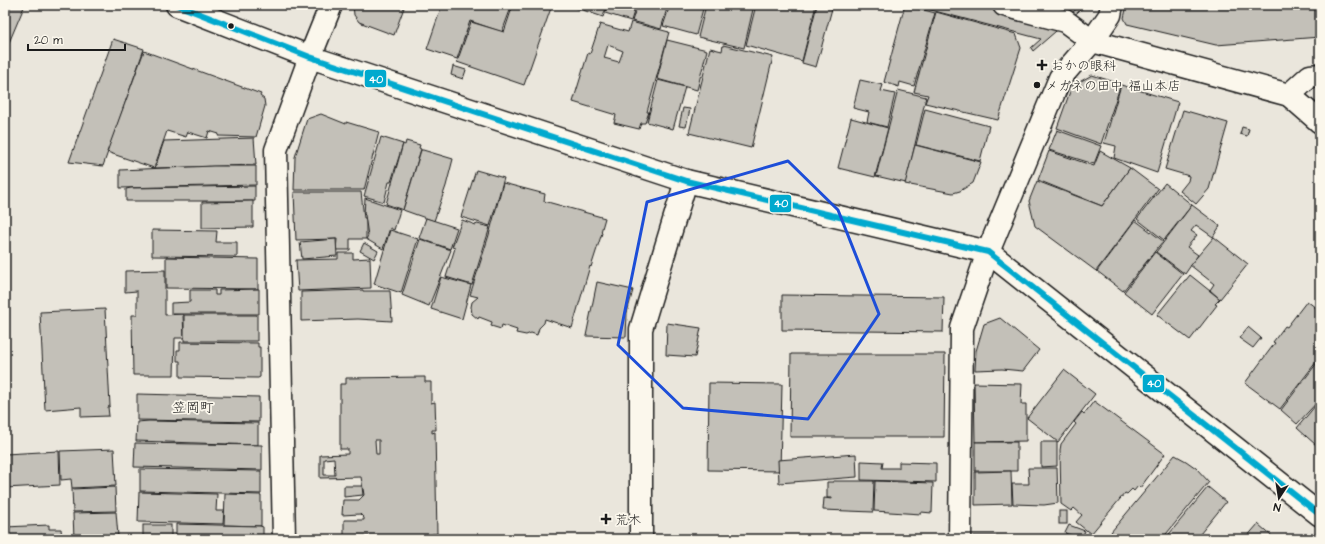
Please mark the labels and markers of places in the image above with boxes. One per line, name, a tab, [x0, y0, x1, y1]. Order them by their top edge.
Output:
unlabelled marker	[226, 21, 236, 31]
place label: おかの眼科	[1051, 57, 1116, 75]
marker: おかの眼科	[1036, 59, 1048, 71]
place label: メガネの田中 福山本店	[1045, 77, 1180, 95]
marker: メガネの田中 福山本店	[1032, 80, 1042, 90]
place label: 荒木	[615, 511, 641, 529]
marker: 荒木	[600, 513, 612, 525]

